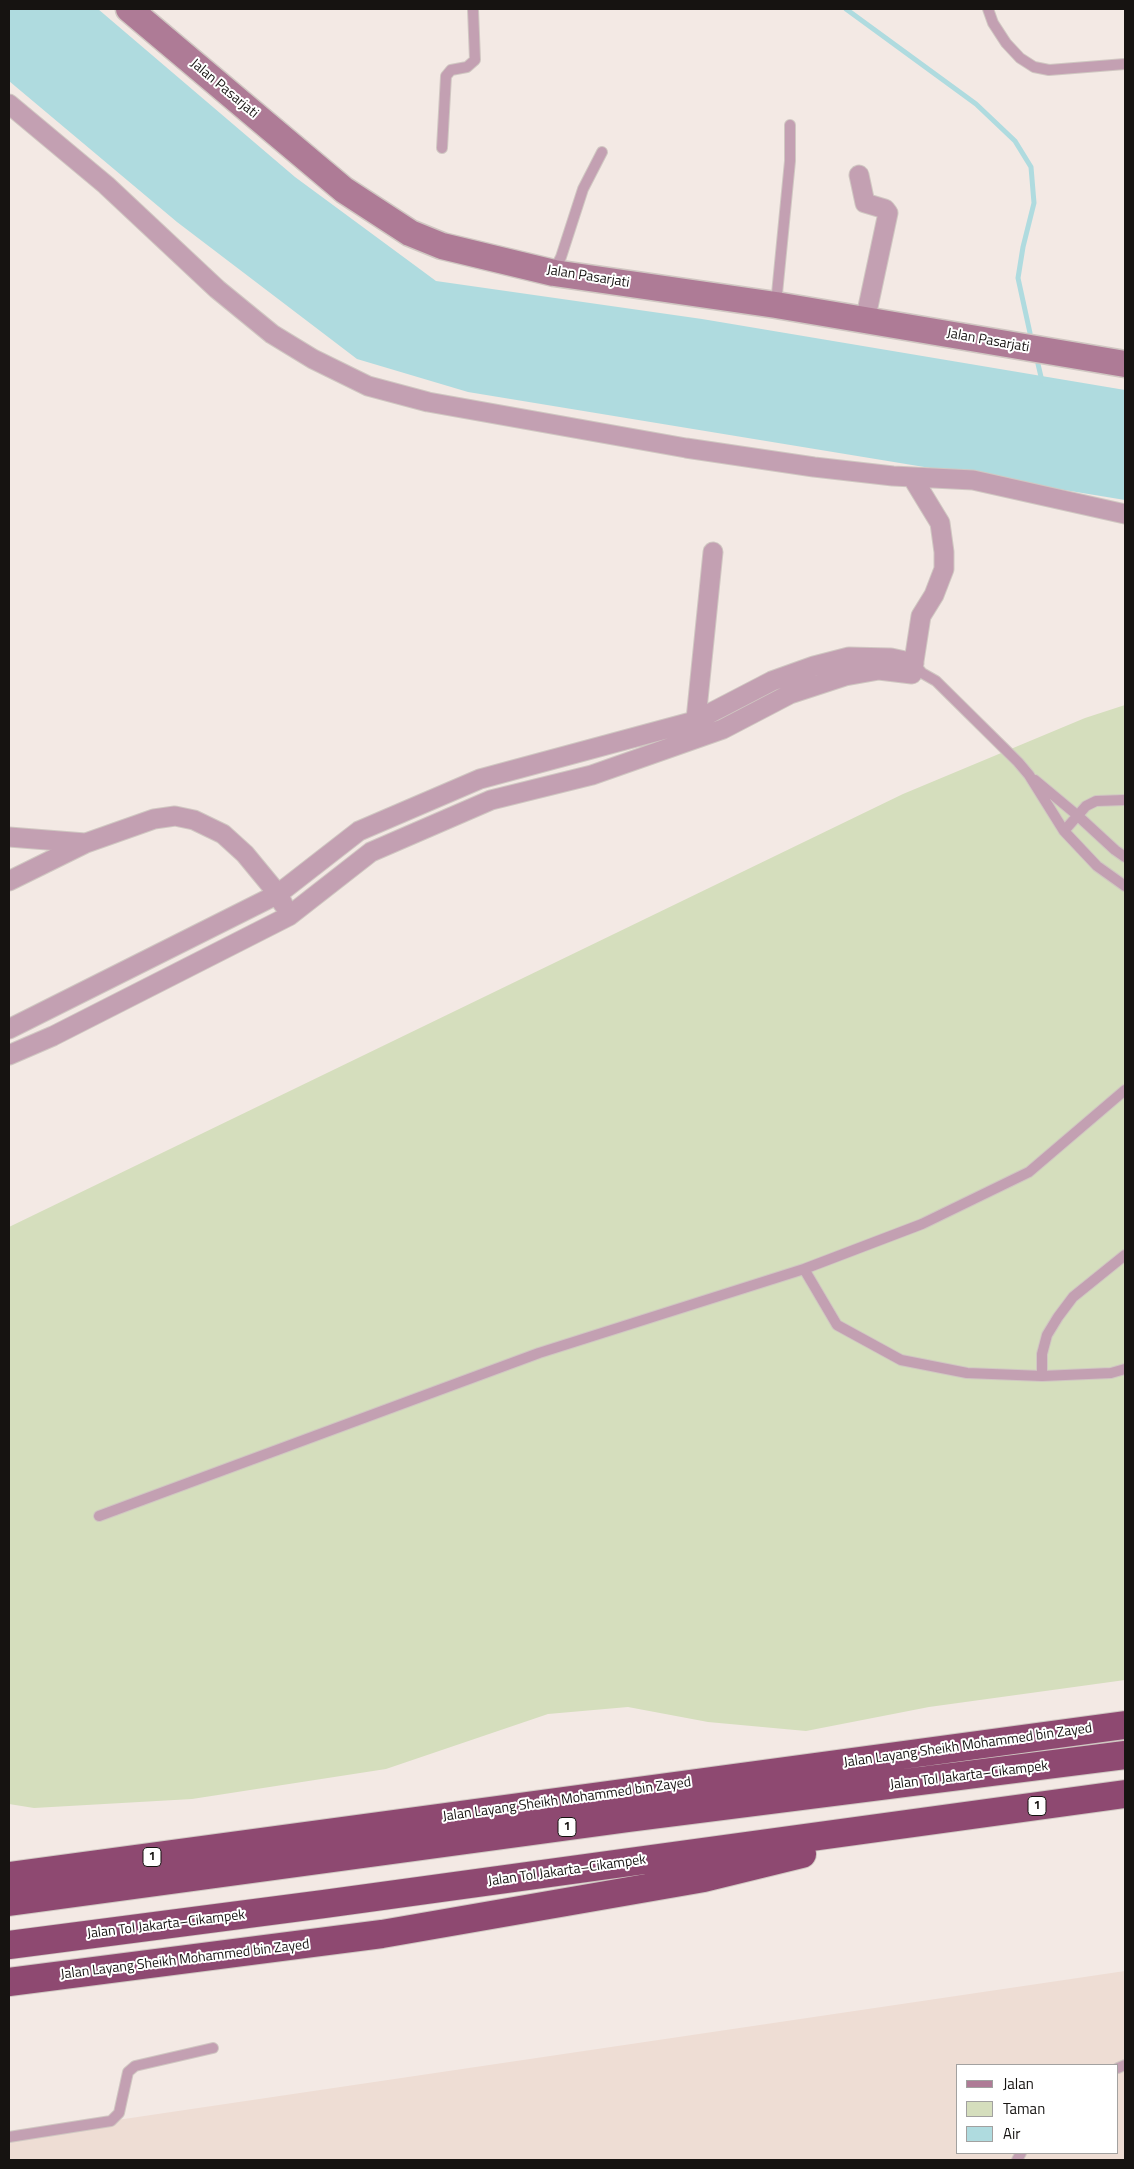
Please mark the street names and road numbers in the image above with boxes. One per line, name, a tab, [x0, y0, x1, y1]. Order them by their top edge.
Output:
street label: Jalan Pasarjati	[187, 56, 261, 122]
street label: Jalan Pasarjati	[545, 262, 631, 292]
street label: Jalan Pasarjati	[945, 325, 1031, 357]
street label: Jalan Layang Sheikh Mohammed bin Zayed	[843, 1720, 1093, 1772]
street label: Jalan Tol Jakarta–Cikampek	[889, 1758, 1049, 1794]
street label: Jalan Layang Sheikh Mohammed bin Zayed	[442, 1774, 692, 1826]
road number: 1	[1028, 1796, 1046, 1815]
road number: 1	[558, 1818, 576, 1836]
road number: 1	[143, 1848, 161, 1866]
street label: Jalan Tol Jakarta–Cikampek	[487, 1852, 647, 1890]
street label: Jalan Tol Jakarta–Cikampek	[86, 1907, 246, 1943]
street label: Jalan Layang Sheikh Mohammed bin Zayed	[60, 1936, 310, 1984]

